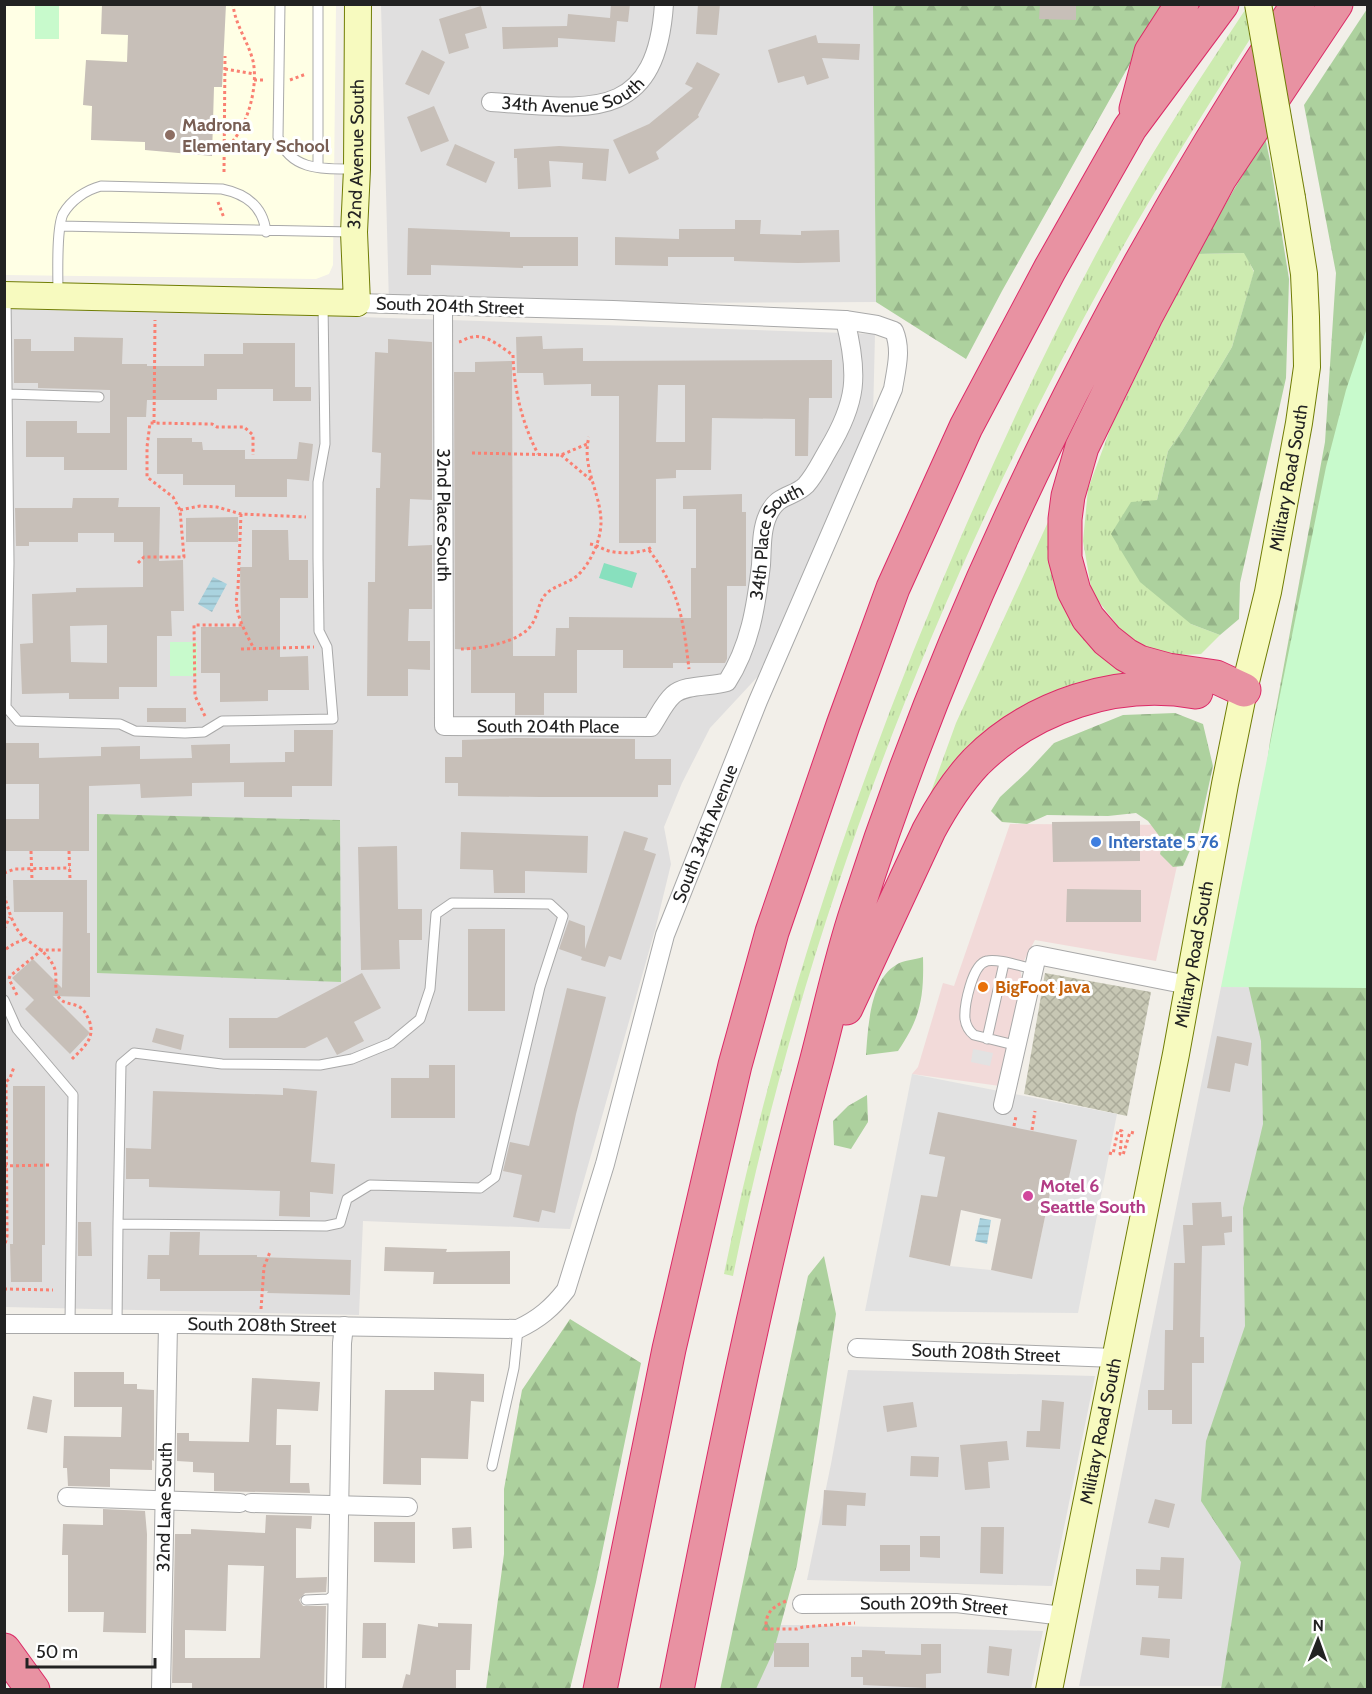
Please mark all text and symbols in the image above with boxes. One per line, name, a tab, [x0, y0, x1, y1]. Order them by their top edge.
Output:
street label: 34th Avenue South	[501, 73, 649, 118]
street label: 32nd Avenue South	[343, 79, 369, 230]
place label: Madrona Elementary School	[182, 114, 330, 157]
marker: Madrona Elementary School	[163, 128, 177, 142]
street label: South 204th Street	[376, 292, 524, 320]
street label: Military Road South	[1265, 403, 1313, 553]
street label: 32nd Place South	[432, 448, 455, 582]
street label: 34th Place South	[745, 479, 807, 602]
street label: South 204th Place	[477, 715, 619, 738]
street label: South 34th Avenue	[668, 761, 743, 906]
place label: Interstate 5 76	[1108, 831, 1219, 853]
marker: Interstate 5 76	[1089, 835, 1103, 849]
street label: Military Road South	[1170, 879, 1218, 1029]
place label: BigFoot Java	[995, 976, 1090, 998]
marker: BigFoot Java	[976, 980, 990, 994]
place label: Motel 6 Seattle South	[1040, 1175, 1146, 1218]
marker: Motel 6 Seattle South	[1021, 1189, 1035, 1203]
street label: South 208th Street	[187, 1313, 337, 1337]
street label: South 208th Street	[911, 1339, 1061, 1367]
street label: Military Road South	[1075, 1356, 1126, 1506]
street label: 32nd Lane South	[152, 1442, 177, 1572]
street label: South 209th Street	[860, 1592, 1009, 1620]
north arrow	[1288, 1610, 1348, 1670]
text: N	[1312, 1616, 1324, 1635]
scale bar	[27, 1631, 154, 1669]
text: 50 m	[36, 1641, 78, 1663]

